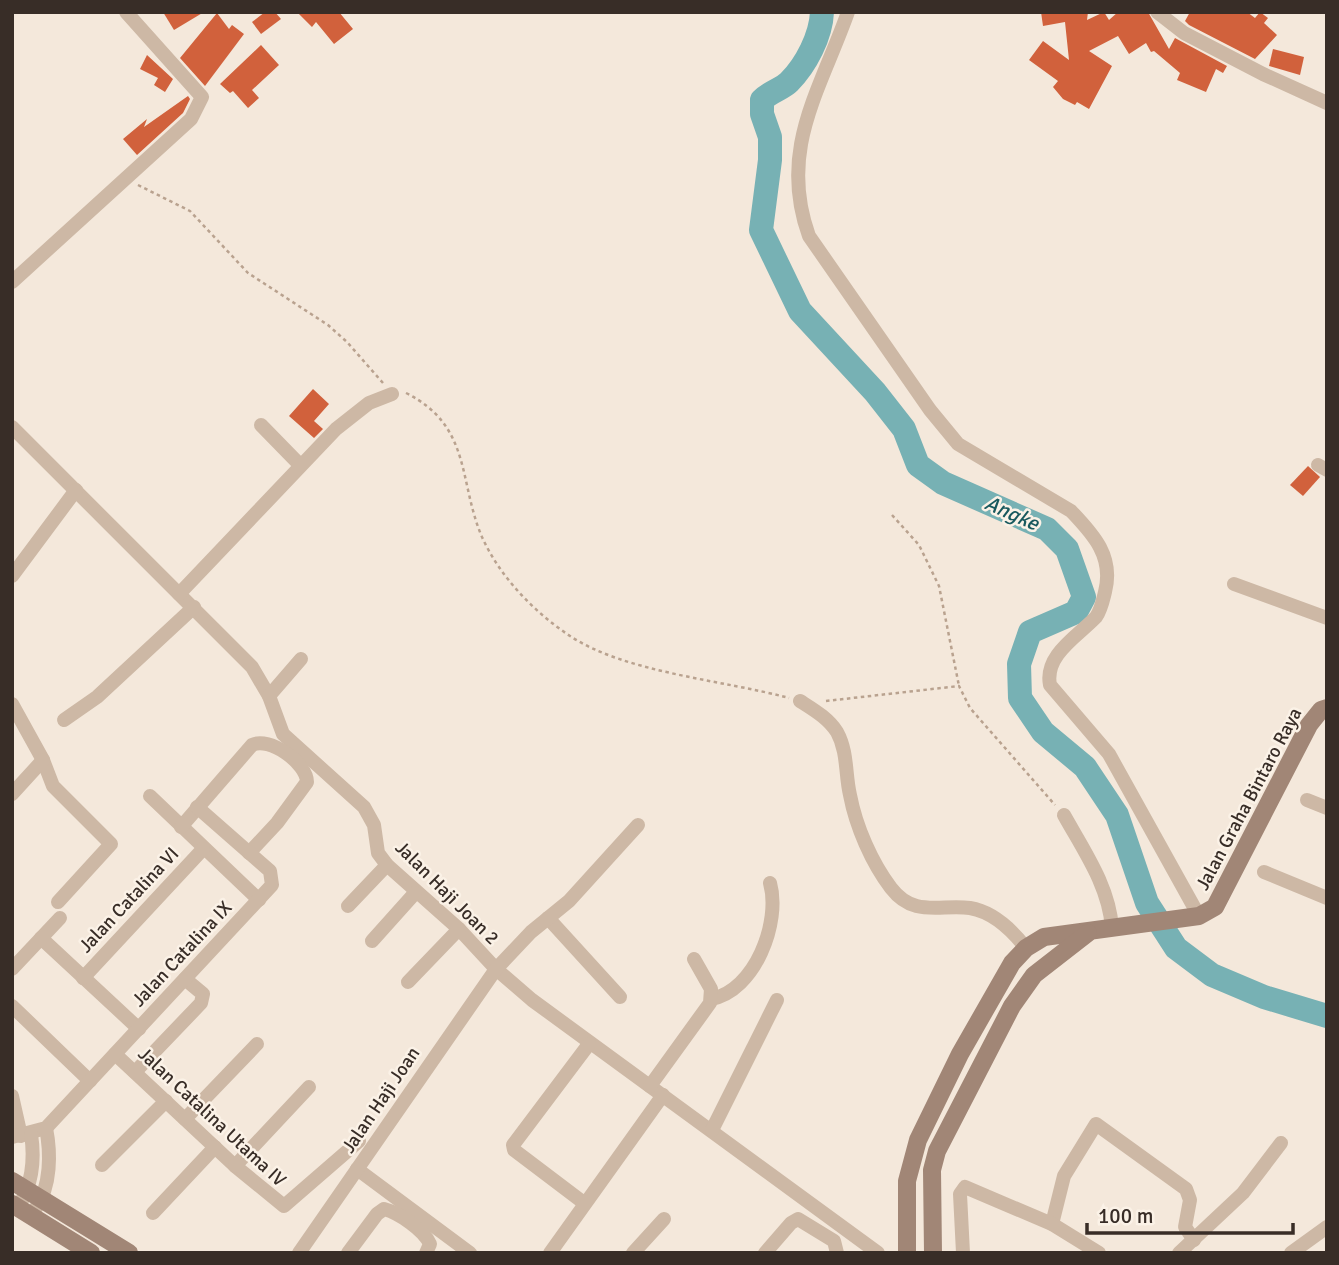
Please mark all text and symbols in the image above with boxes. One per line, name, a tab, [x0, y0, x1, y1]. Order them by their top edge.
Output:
water label: Angke	[981, 490, 1044, 537]
street label: Jalan Graha Bintaro Raya	[1191, 704, 1307, 894]
street label: Jalan Haji Joan 2	[390, 836, 504, 950]
street label: Jalan Catalina VI	[74, 842, 184, 958]
street label: Jalan Catalina IX	[127, 896, 237, 1012]
street label: Jalan Catalina Utama IV	[133, 1042, 291, 1192]
street label: Jalan Haji Joan	[337, 1042, 425, 1158]
scale bar	[1087, 1192, 1294, 1236]
text: 100 m	[1098, 1203, 1153, 1229]

